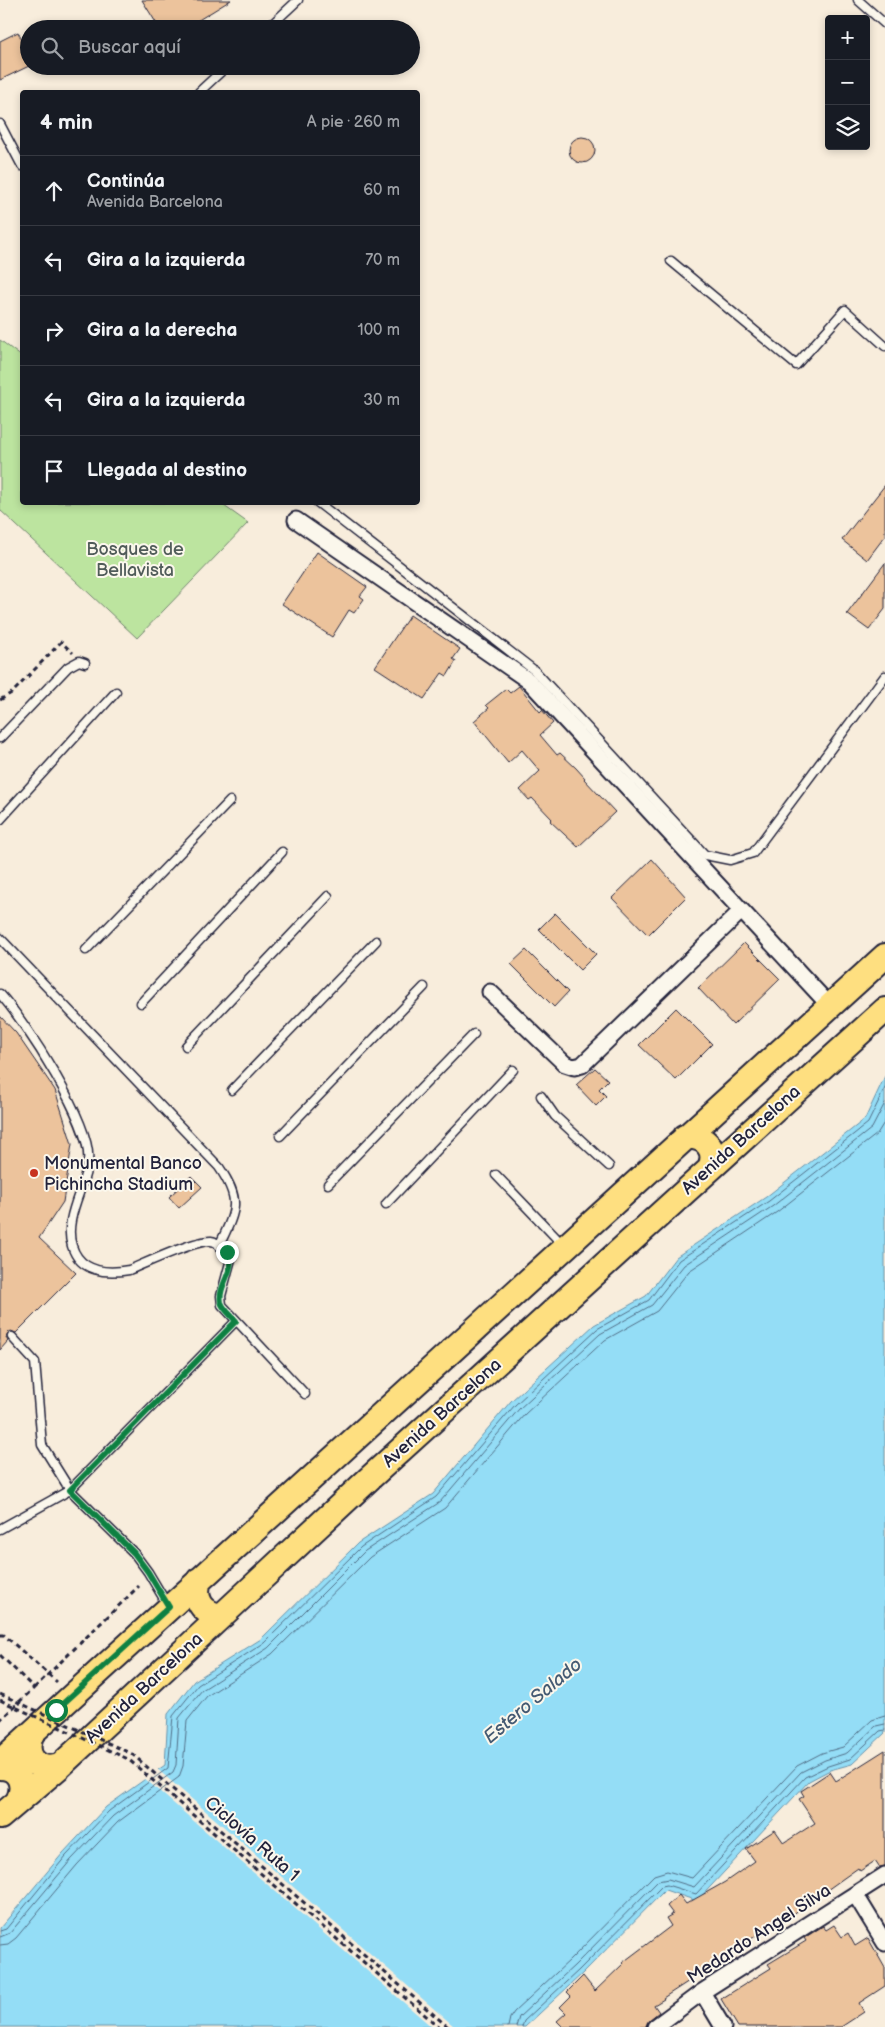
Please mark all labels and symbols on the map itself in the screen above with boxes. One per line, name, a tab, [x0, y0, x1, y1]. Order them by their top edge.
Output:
park label: Bosques de Bellavista	[86, 539, 184, 581]
street label: Avenida Barcelona	[677, 1081, 805, 1199]
place label: Monumental Banco Pichincha Stadium	[44, 1153, 202, 1195]
marker: Monumental Banco Pichincha Stadium	[28, 1167, 40, 1179]
route end	[216, 1241, 239, 1264]
street label: Avenida Barcelona	[378, 1354, 506, 1472]
street label: Avenida Barcelona	[81, 1628, 207, 1748]
water label: Estero Salado	[479, 1653, 587, 1749]
route start	[45, 1699, 68, 1722]
street label: Ciclovía Ruta 1	[200, 1792, 304, 1886]
street label: Medardo Angel Silva	[683, 1880, 835, 1988]

